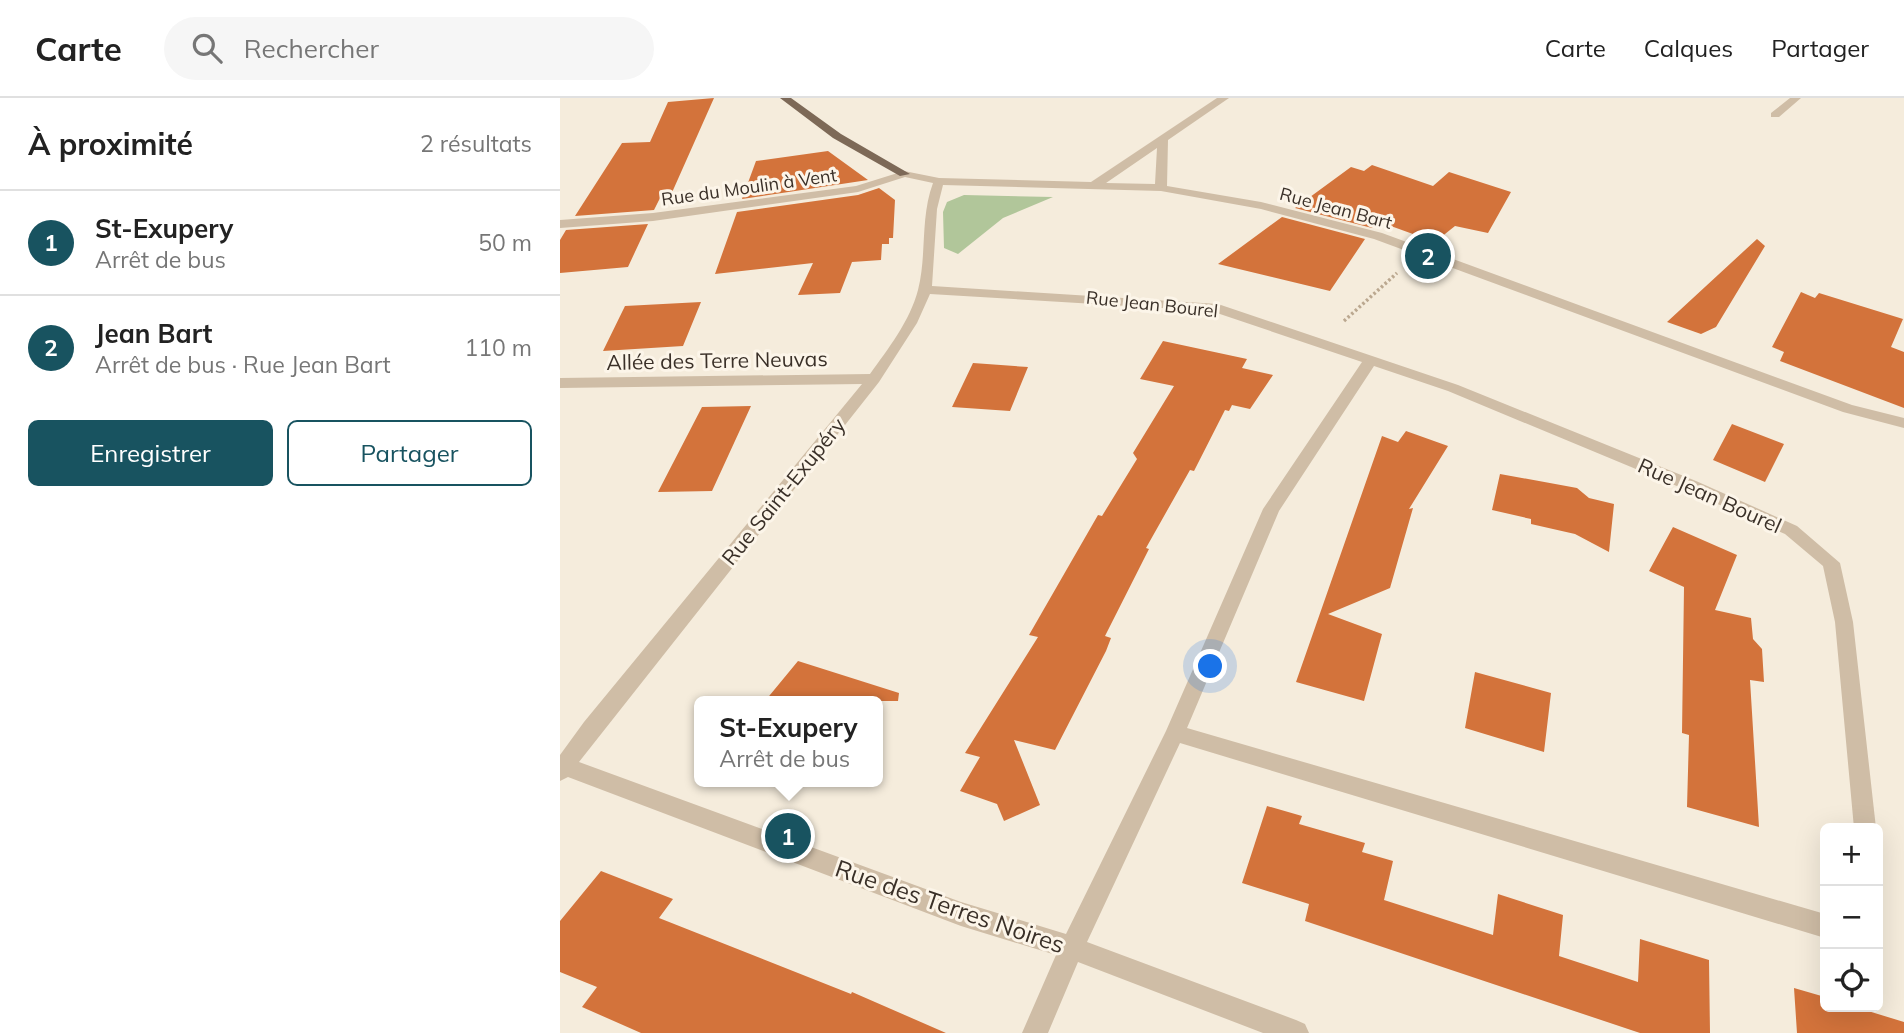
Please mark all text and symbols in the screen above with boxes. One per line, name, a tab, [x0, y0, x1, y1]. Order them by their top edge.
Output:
search box	[164, 17, 654, 80]
text: Carte	[35, 28, 122, 69]
icon: search	[188, 29, 226, 67]
text: Rechercher	[244, 32, 379, 65]
text: Carte	[1545, 33, 1606, 63]
text: Calques	[1644, 33, 1733, 63]
text: Partager	[1771, 33, 1869, 63]
text: À proximité	[28, 125, 193, 163]
text: 2 résultats	[420, 129, 532, 158]
street label: Rue du Moulin à Vent	[660, 163, 838, 211]
street label: Rue Jean Bart	[1277, 182, 1395, 234]
text: St-Exupery	[95, 212, 233, 245]
text: 1	[44, 228, 58, 257]
text: 50 m	[478, 228, 532, 257]
pin: 2	[1405, 230, 1451, 282]
text: Arrêt de bus	[95, 245, 226, 274]
street label: Rue Jean Bourel	[1085, 286, 1219, 322]
text: Jean Bart	[95, 317, 212, 350]
text: 2	[44, 333, 58, 362]
text: 110 m	[464, 333, 532, 362]
street label: Allée des Terre Neuvas	[606, 345, 828, 375]
text: Arrêt de bus · Rue Jean Bart	[95, 350, 391, 379]
street label: Rue Saint-Exupéry	[716, 412, 850, 570]
button: Enregistrer	[28, 420, 273, 486]
button: Partager	[287, 420, 532, 486]
street label: Rue Jean Bourel	[1634, 452, 1786, 538]
your location	[1193, 649, 1227, 683]
popup	[694, 696, 883, 787]
text: St-Exupery	[719, 711, 858, 744]
text: Arrêt de bus	[719, 744, 850, 773]
pin: 1	[765, 810, 811, 862]
map controls	[1820, 823, 1883, 1012]
button: +	[1820, 823, 1883, 886]
street label: Rue des Terres Noires	[831, 853, 1069, 959]
button: −	[1820, 886, 1883, 949]
button: locate	[1820, 949, 1883, 1012]

